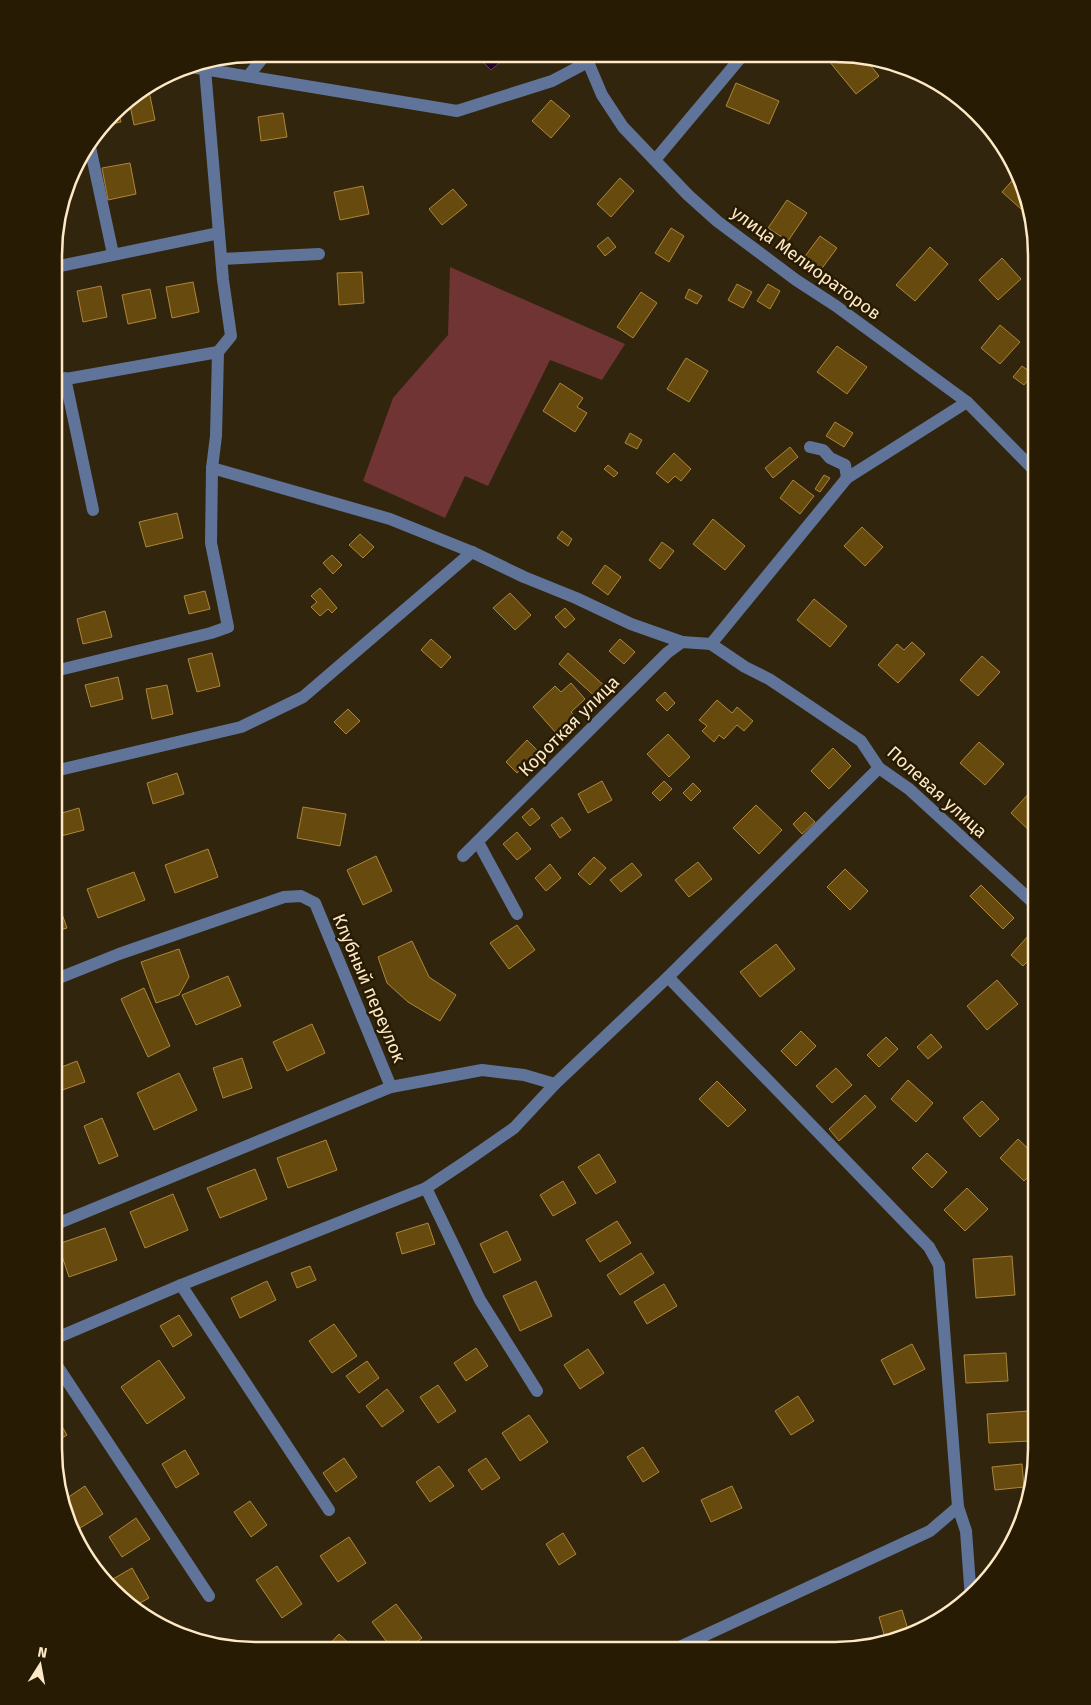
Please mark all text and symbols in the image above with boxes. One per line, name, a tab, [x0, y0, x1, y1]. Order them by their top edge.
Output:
street label: улица Мелиораторов	[727, 201, 885, 325]
street label: Короткая улица	[514, 671, 624, 781]
street label: Полевая улица	[882, 741, 992, 843]
street label: Клубный переулок	[328, 910, 411, 1066]
north arrow	[15, 1640, 65, 1690]
text: N	[36, 1643, 49, 1662]

